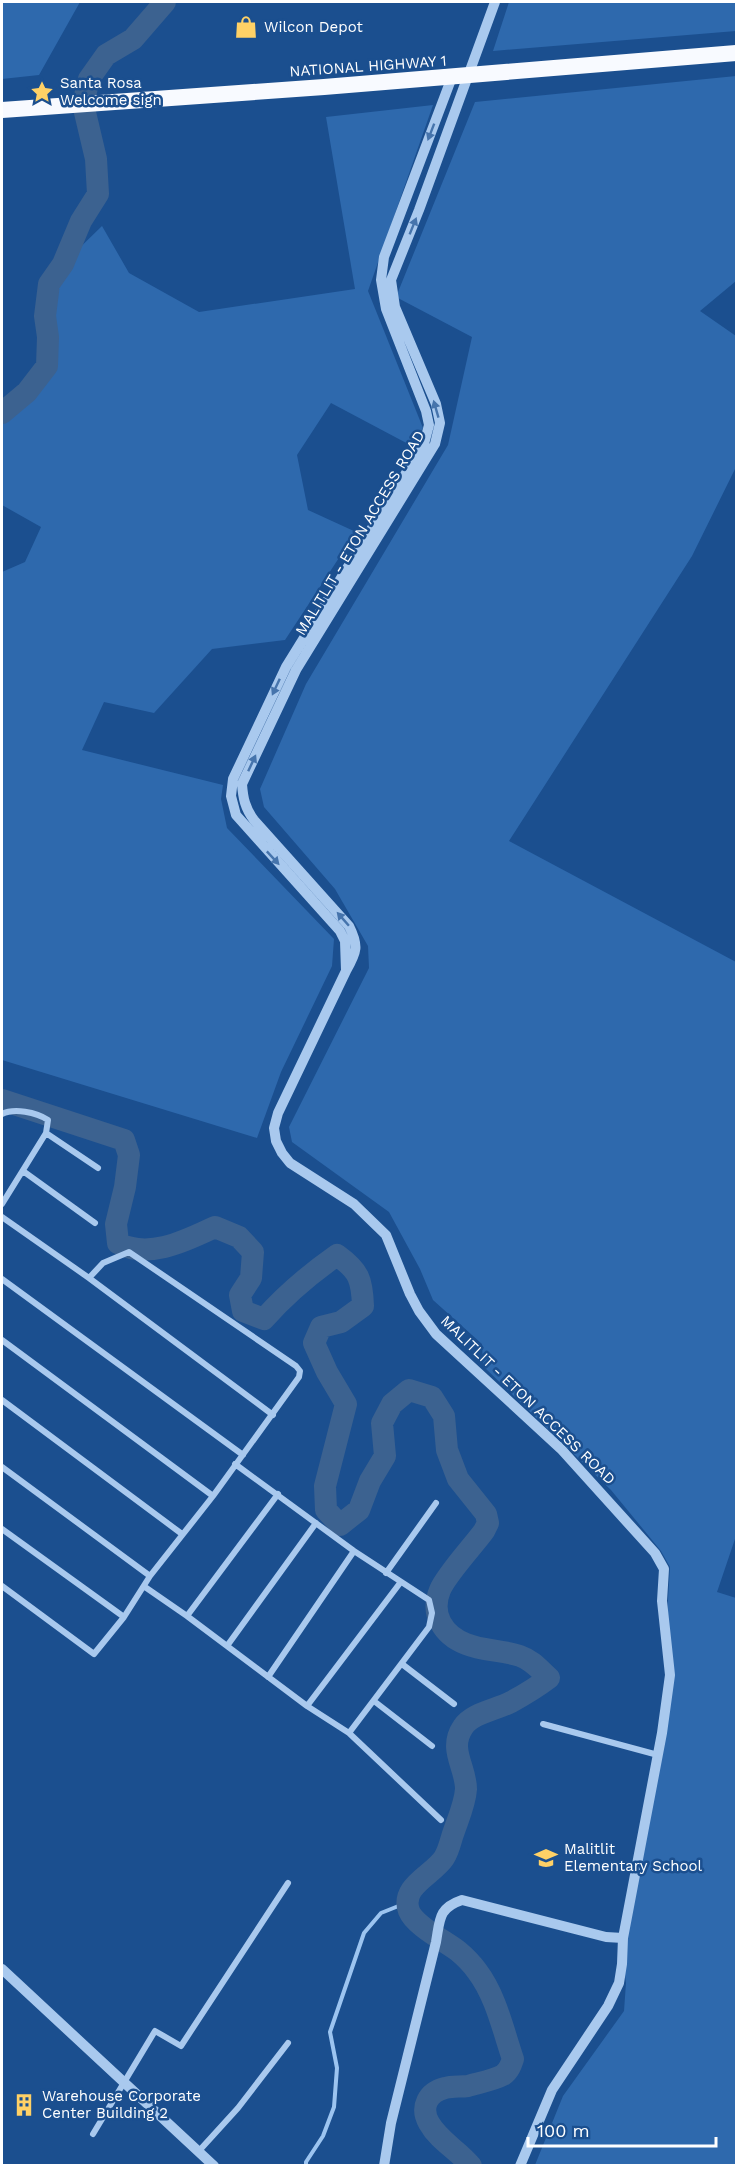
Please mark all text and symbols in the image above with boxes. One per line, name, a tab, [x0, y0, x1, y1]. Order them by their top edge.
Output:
shop icon: Wilcon Depot	[233, 14, 259, 40]
place label: Wilcon Depot	[264, 18, 364, 36]
street label: NATIONAL HIGHWAY 1	[289, 52, 447, 80]
place label: Santa Rosa Welcome sign	[60, 74, 162, 109]
place icon: Santa Rosa Welcome sign	[29, 79, 55, 105]
one-way arrow	[426, 123, 436, 141]
one-way arrow	[409, 217, 418, 235]
one-way arrow	[431, 399, 440, 417]
street label: MALITLIT - ETON ACCESS ROAD	[292, 427, 428, 639]
one-way arrow	[272, 679, 281, 696]
one-way arrow	[247, 755, 256, 772]
one-way arrow	[266, 850, 279, 865]
one-way arrow	[336, 911, 349, 927]
street label: MALITLIT - ETON ACCESS ROAD	[437, 1312, 619, 1488]
place label: Malitlit Elementary School	[564, 1840, 703, 1875]
school or university icon: Malitlit Elementary School	[533, 1845, 559, 1871]
place label: Warehouse Corporate Center Building 2	[42, 2087, 201, 2122]
building icon: Warehouse Corporate Center Building 2	[11, 2092, 37, 2118]
scale bar	[528, 2110, 716, 2148]
text: 100 m	[537, 2120, 590, 2141]

